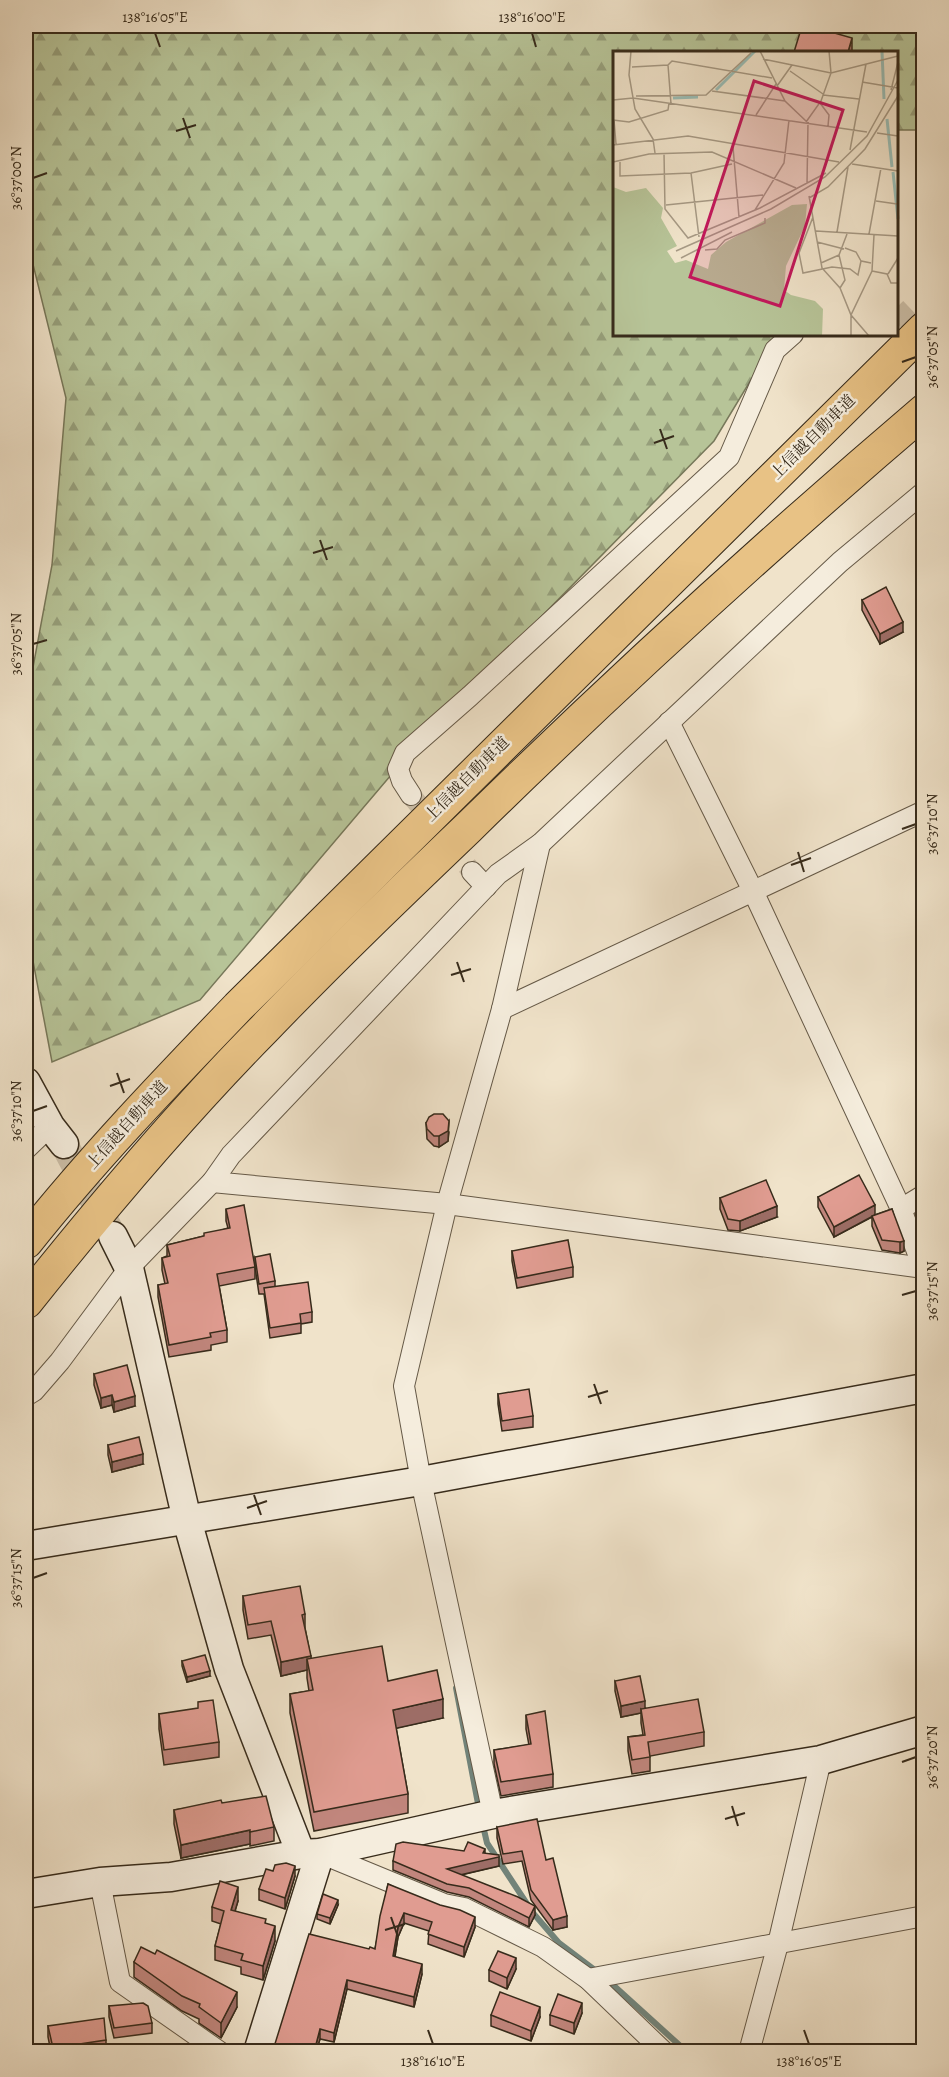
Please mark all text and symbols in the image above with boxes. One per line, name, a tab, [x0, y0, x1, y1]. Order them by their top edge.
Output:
text: 138°16'05"E	[122, 7, 188, 27]
text: 138°16'00"E	[498, 7, 566, 27]
inset map	[613, 51, 898, 336]
text: 36°37'00"N	[6, 146, 26, 210]
text: 36°37'05"N	[922, 326, 942, 388]
street label: 上信越自動車道	[766, 390, 860, 484]
text: 36°37'05"N	[6, 613, 26, 675]
street label: 上信越自動車道	[420, 732, 514, 826]
text: 36°37'10"N	[922, 793, 942, 855]
street label: 上信越自動車道	[81, 1076, 173, 1174]
text: 36°37'10"N	[6, 1080, 26, 1142]
text: 36°37'15"N	[922, 1261, 942, 1321]
text: 36°37'15"N	[6, 1548, 26, 1608]
text: 36°37'20"N	[922, 1725, 942, 1789]
text: 138°16'10"E	[401, 2051, 465, 2071]
text: 138°16'05"E	[776, 2051, 842, 2071]

